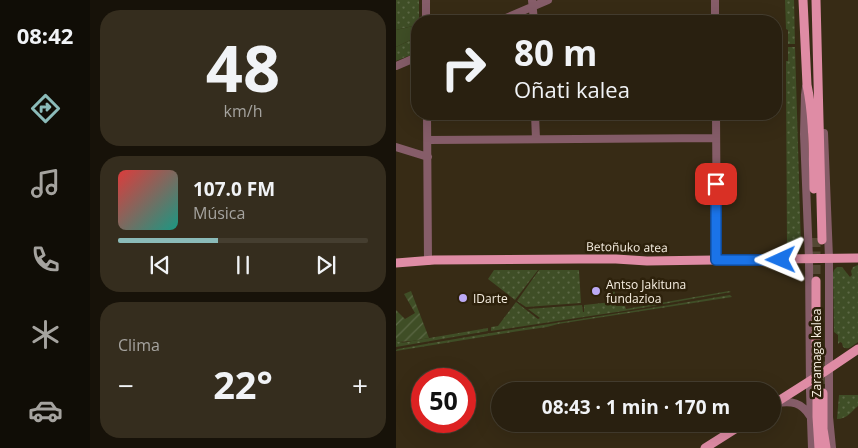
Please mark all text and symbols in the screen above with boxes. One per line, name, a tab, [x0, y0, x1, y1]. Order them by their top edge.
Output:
text: 08:42	[17, 20, 73, 50]
text: 48	[206, 23, 280, 111]
text: 80 m	[514, 29, 597, 76]
icon: right	[431, 35, 496, 100]
text: Oñati kalea	[514, 74, 630, 104]
icon: directions	[28, 91, 63, 126]
text: km/h	[224, 100, 262, 122]
pin	[695, 163, 737, 205]
icon: music	[28, 166, 63, 201]
icon: arrive	[702, 170, 730, 198]
text: 107.0 FM	[193, 176, 275, 202]
text: Música	[193, 202, 245, 224]
position arrow	[754, 233, 806, 285]
street label: Betoñuko atea	[586, 238, 668, 256]
icon: phone	[28, 242, 63, 277]
icon: previous	[146, 251, 174, 279]
icon: pause	[229, 251, 257, 279]
icon: next	[312, 251, 340, 279]
place label: Antso Jakituna fundazioa	[606, 276, 686, 307]
marker: Antso Jakituna fundazioa	[590, 285, 602, 297]
place label: IDarte	[473, 290, 508, 307]
marker: IDarte	[457, 292, 469, 304]
street label: Zaramaga kalea	[808, 309, 825, 397]
icon: climate	[28, 317, 63, 352]
text: Clima	[118, 334, 160, 356]
text: 22°	[213, 358, 273, 410]
text: −	[118, 366, 134, 404]
text: +	[352, 366, 368, 404]
speed limit sign: 50	[411, 368, 476, 433]
icon: car	[28, 393, 63, 428]
text: 08:43 · 1 min · 170 m	[542, 394, 730, 420]

